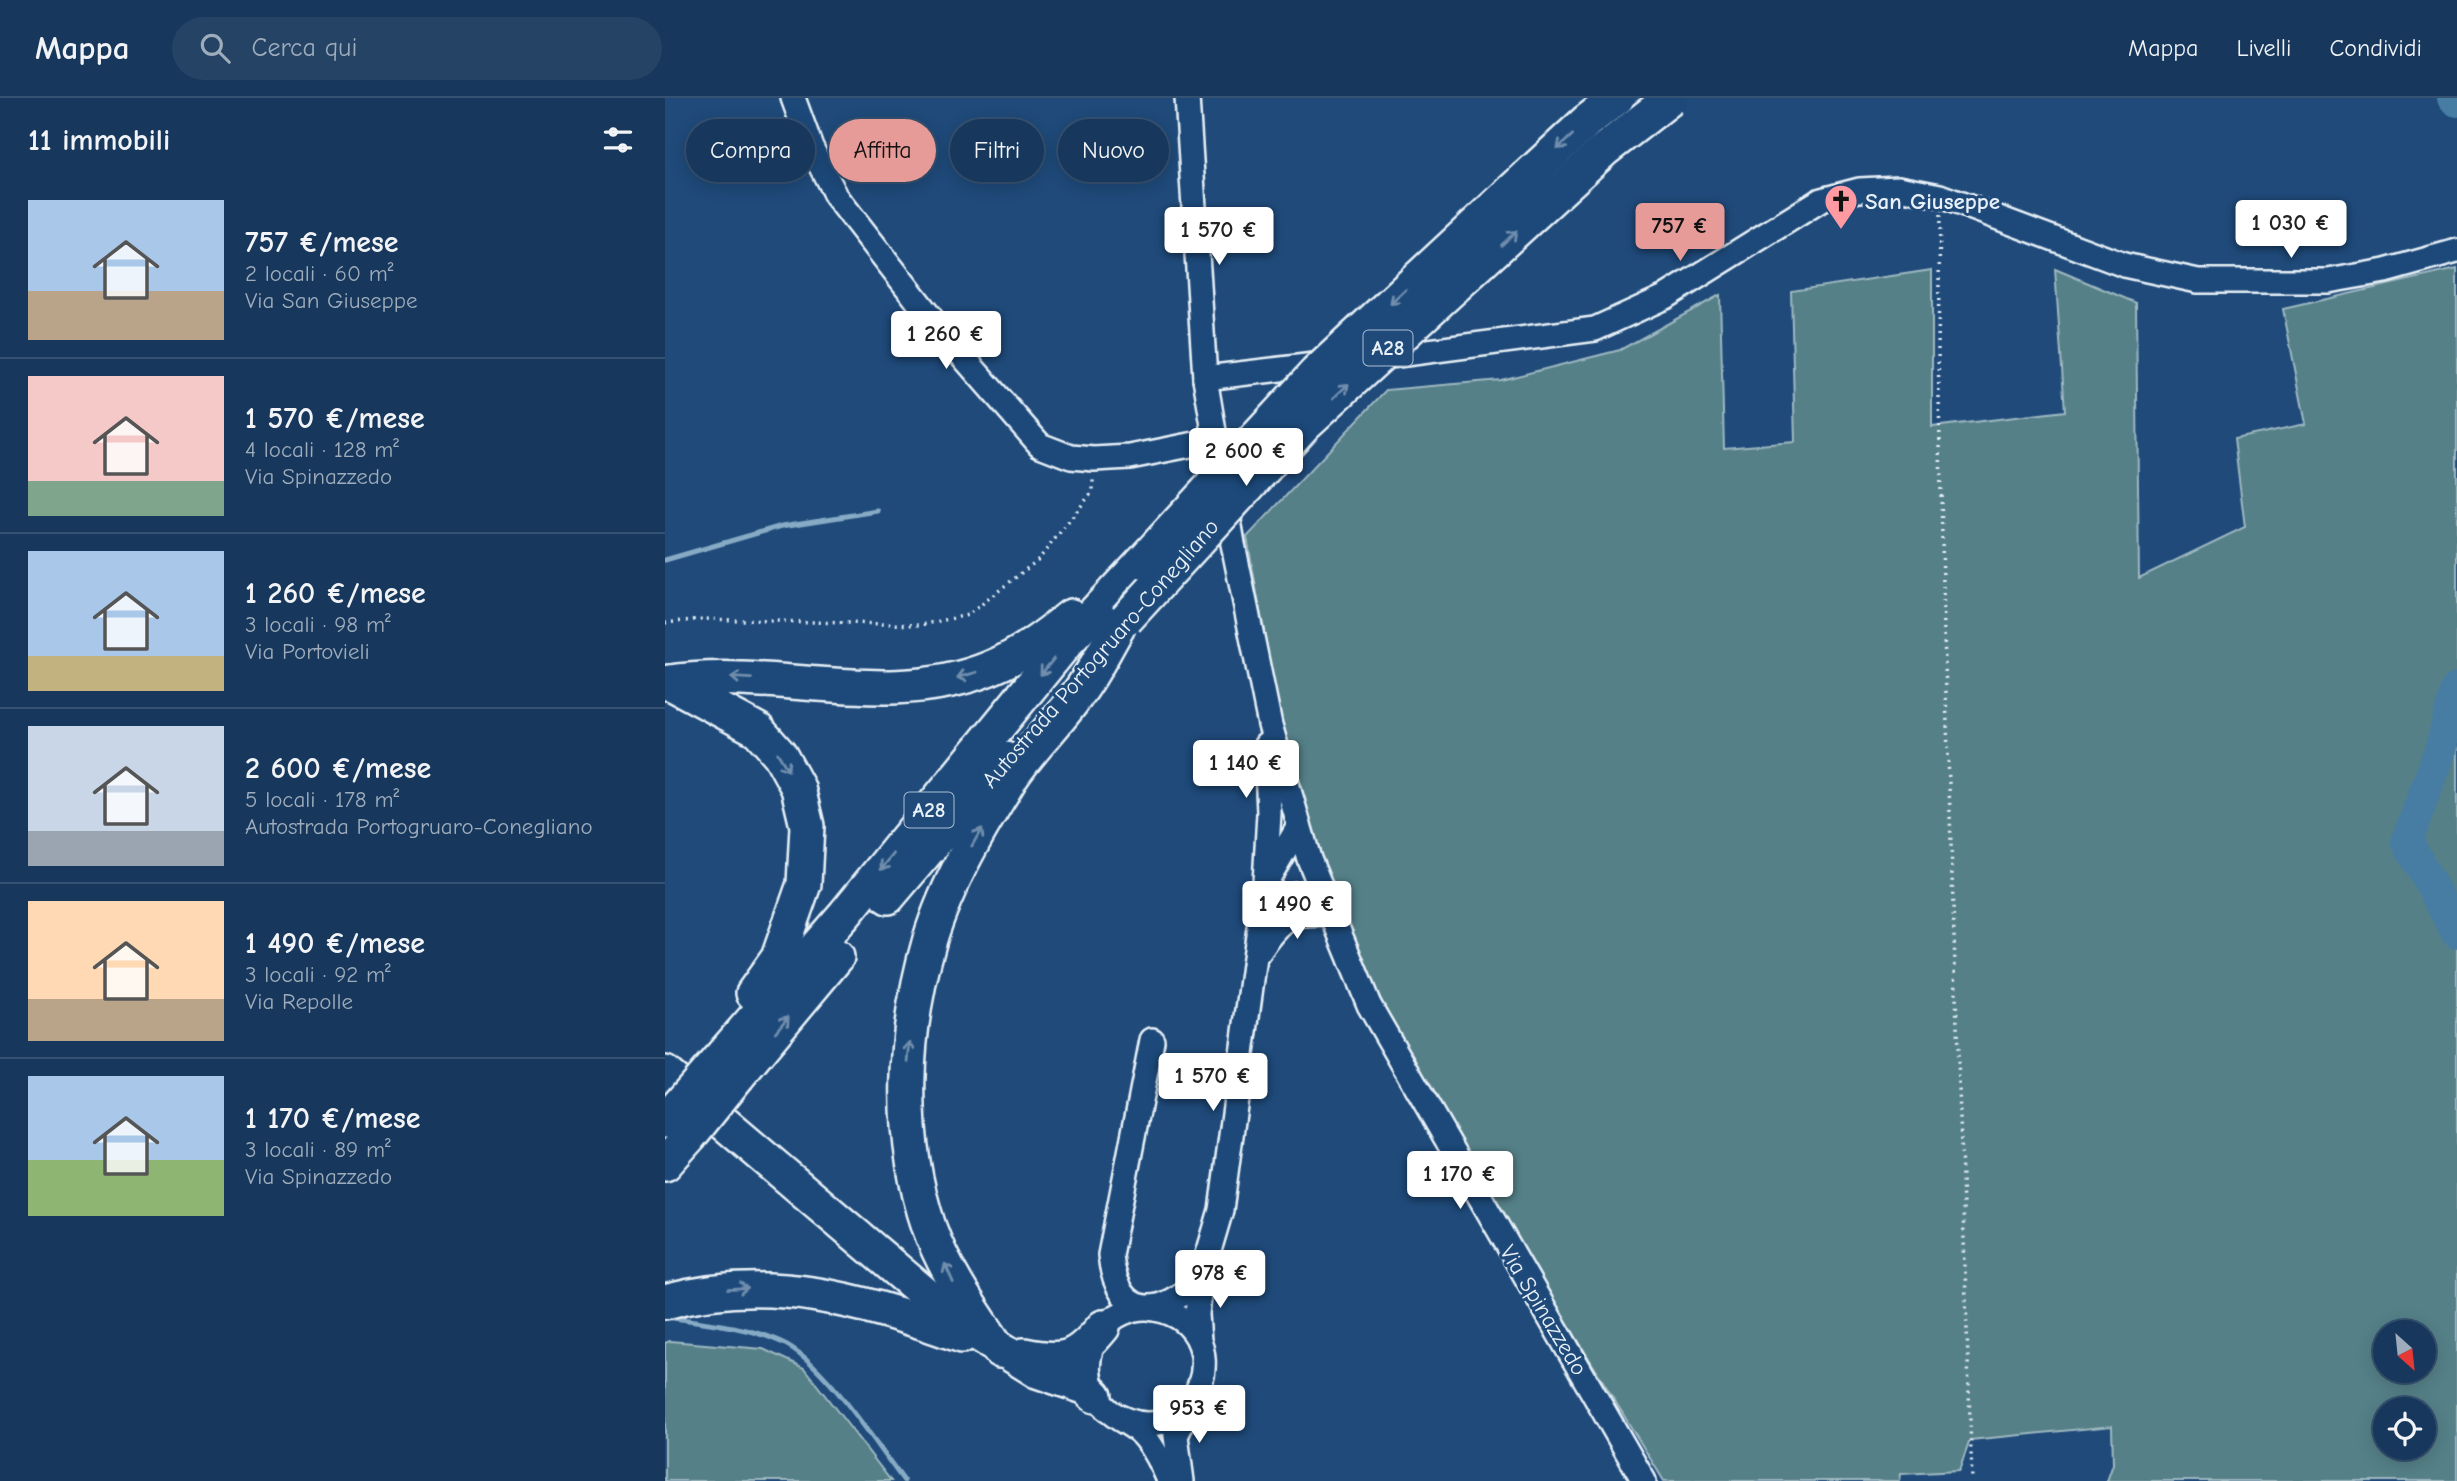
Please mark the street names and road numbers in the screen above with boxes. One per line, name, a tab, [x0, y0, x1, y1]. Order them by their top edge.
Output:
road number: A28	[1363, 330, 1413, 366]
street label: Autostrada Portogruaro-Conegliano	[976, 513, 1225, 793]
road number: A28	[905, 792, 953, 828]
street label: Via Spinazzedo	[1494, 1240, 1593, 1380]

